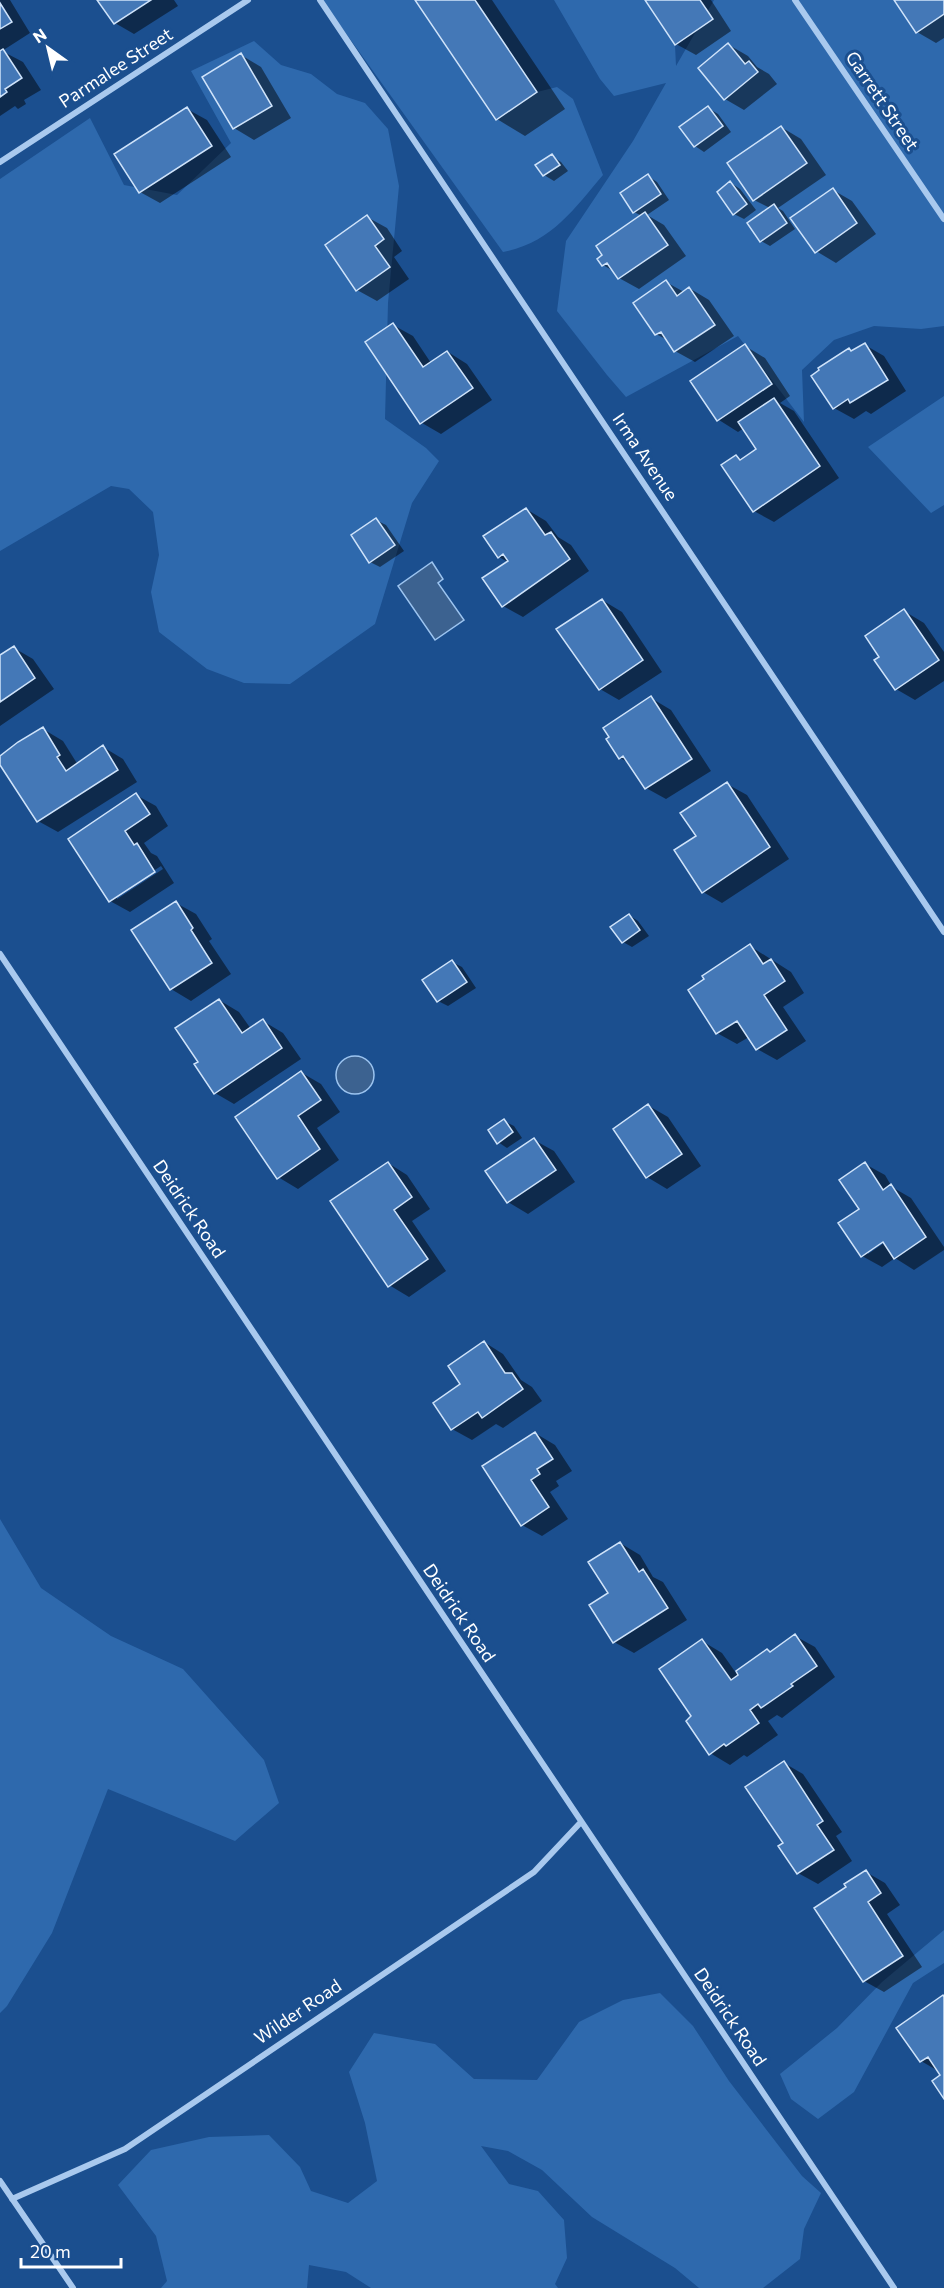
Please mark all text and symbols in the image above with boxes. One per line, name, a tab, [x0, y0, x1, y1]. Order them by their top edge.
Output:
north arrow	[18, 18, 78, 78]
street label: Parmalee Street	[55, 22, 176, 112]
text: N	[29, 24, 50, 46]
street label: Garrett Street	[842, 47, 924, 154]
street label: Irma Avenue	[609, 409, 683, 504]
street label: Deidrick Road	[149, 1155, 231, 1262]
street label: Deidrick Road	[419, 1559, 501, 1666]
street label: Deidrick Road	[690, 1963, 772, 2070]
street label: Wilder Road	[250, 1974, 345, 2048]
scale bar	[21, 2231, 122, 2269]
text: 20 m	[30, 2240, 71, 2262]

